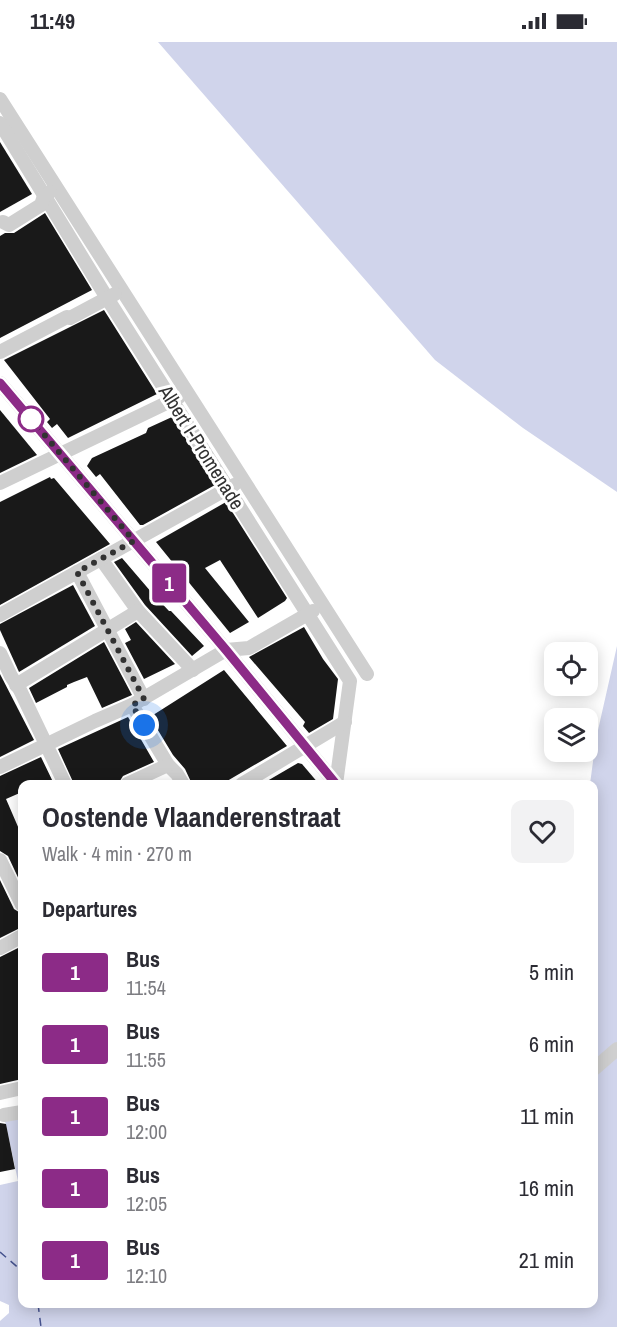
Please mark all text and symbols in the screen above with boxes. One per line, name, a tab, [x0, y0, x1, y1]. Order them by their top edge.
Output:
text: 11:49	[30, 6, 75, 36]
street label: Albert I-Promenade	[152, 379, 251, 514]
unlabelled marker	[18, 406, 44, 432]
line badge: 1	[150, 564, 189, 602]
text: 1	[164, 569, 174, 598]
map controls	[544, 642, 598, 762]
button: locate	[544, 642, 598, 696]
button: layers	[544, 708, 598, 762]
your location	[129, 710, 159, 740]
text: Oostende Vlaanderenstraat	[42, 798, 341, 836]
button: heart	[511, 800, 574, 863]
text: Walk · 4 min · 270 m	[42, 840, 192, 867]
text: Departures	[42, 894, 137, 924]
text: Bus	[126, 944, 160, 974]
text: 5 min	[529, 957, 574, 987]
text: 1	[70, 958, 80, 987]
text: 11:54	[126, 974, 166, 1001]
text: Bus	[126, 1016, 160, 1046]
text: 6 min	[529, 1029, 574, 1059]
text: 1	[70, 1030, 80, 1059]
text: 11:55	[126, 1046, 166, 1073]
text: Bus	[126, 1088, 160, 1118]
text: 11 min	[520, 1101, 574, 1131]
text: 1	[70, 1102, 80, 1131]
text: 12:00	[126, 1118, 167, 1145]
text: Bus	[126, 1160, 160, 1190]
text: 16 min	[519, 1173, 574, 1203]
text: 1	[70, 1174, 80, 1203]
text: 12:05	[126, 1190, 167, 1217]
text: Bus	[126, 1232, 160, 1262]
text: 21 min	[519, 1245, 574, 1275]
text: 1	[70, 1246, 80, 1275]
text: 12:10	[126, 1262, 167, 1289]

